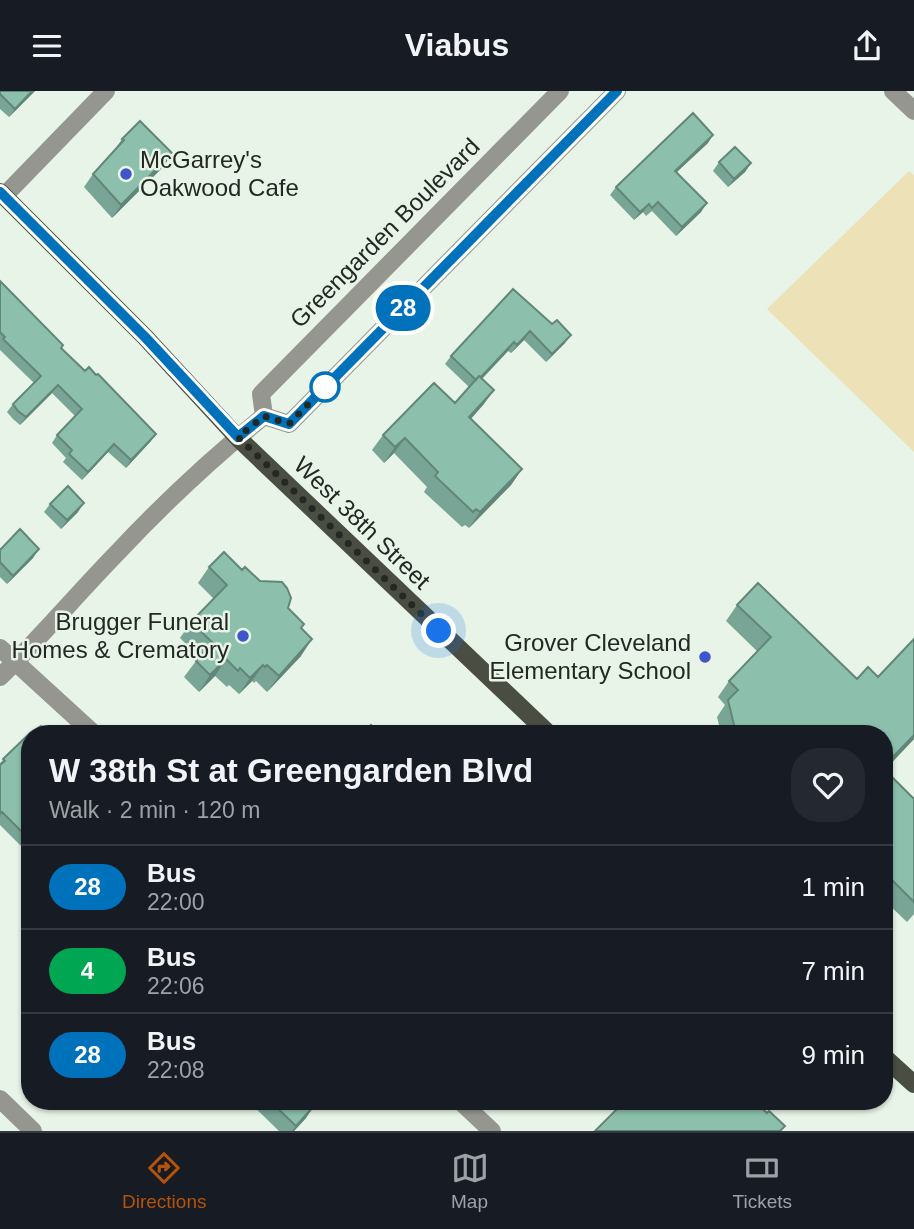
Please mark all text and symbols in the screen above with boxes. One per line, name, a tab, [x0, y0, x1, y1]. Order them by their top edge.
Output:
icon: menu	[28, 27, 66, 65]
text: Viabus	[405, 27, 509, 63]
icon: share	[848, 27, 886, 65]
street label: Greengarden Boulevard	[285, 133, 485, 333]
place label: McGarrey's Oakwood Cafe	[140, 146, 299, 201]
marker: McGarrey's Oakwood Cafe	[118, 166, 134, 182]
line badge: 28	[372, 285, 434, 331]
text: 28	[390, 294, 416, 321]
unlabelled marker	[310, 372, 340, 402]
street label: West 38th Street	[289, 451, 436, 595]
place label: Brugger Funeral Homes & Crematory	[12, 608, 229, 663]
your location	[421, 613, 456, 648]
marker: Brugger Funeral Homes & Crematory	[235, 628, 251, 644]
place label: Grover Cleveland Elementary School	[490, 629, 691, 684]
marker: Grover Cleveland Elementary School	[697, 649, 713, 665]
button: heart	[791, 748, 865, 822]
text: W 38th St at Greengarden Blvd	[49, 752, 533, 789]
text: Walk · 2 min · 120 m	[49, 797, 260, 823]
text: Bus	[147, 858, 196, 888]
text: 1 min	[801, 872, 865, 902]
text: 28	[74, 873, 101, 900]
text: 22:00	[147, 889, 205, 915]
text: Bus	[147, 942, 196, 972]
text: 7 min	[801, 956, 865, 986]
text: 4	[81, 957, 94, 984]
text: 22:06	[147, 973, 205, 999]
text: Bus	[147, 1026, 196, 1056]
text: 9 min	[801, 1040, 865, 1070]
text: 28	[74, 1041, 101, 1068]
text: 22:08	[147, 1057, 205, 1083]
tab: Directions	[122, 1149, 206, 1213]
tab: Map	[451, 1149, 489, 1213]
tab: Tickets	[733, 1149, 792, 1213]

